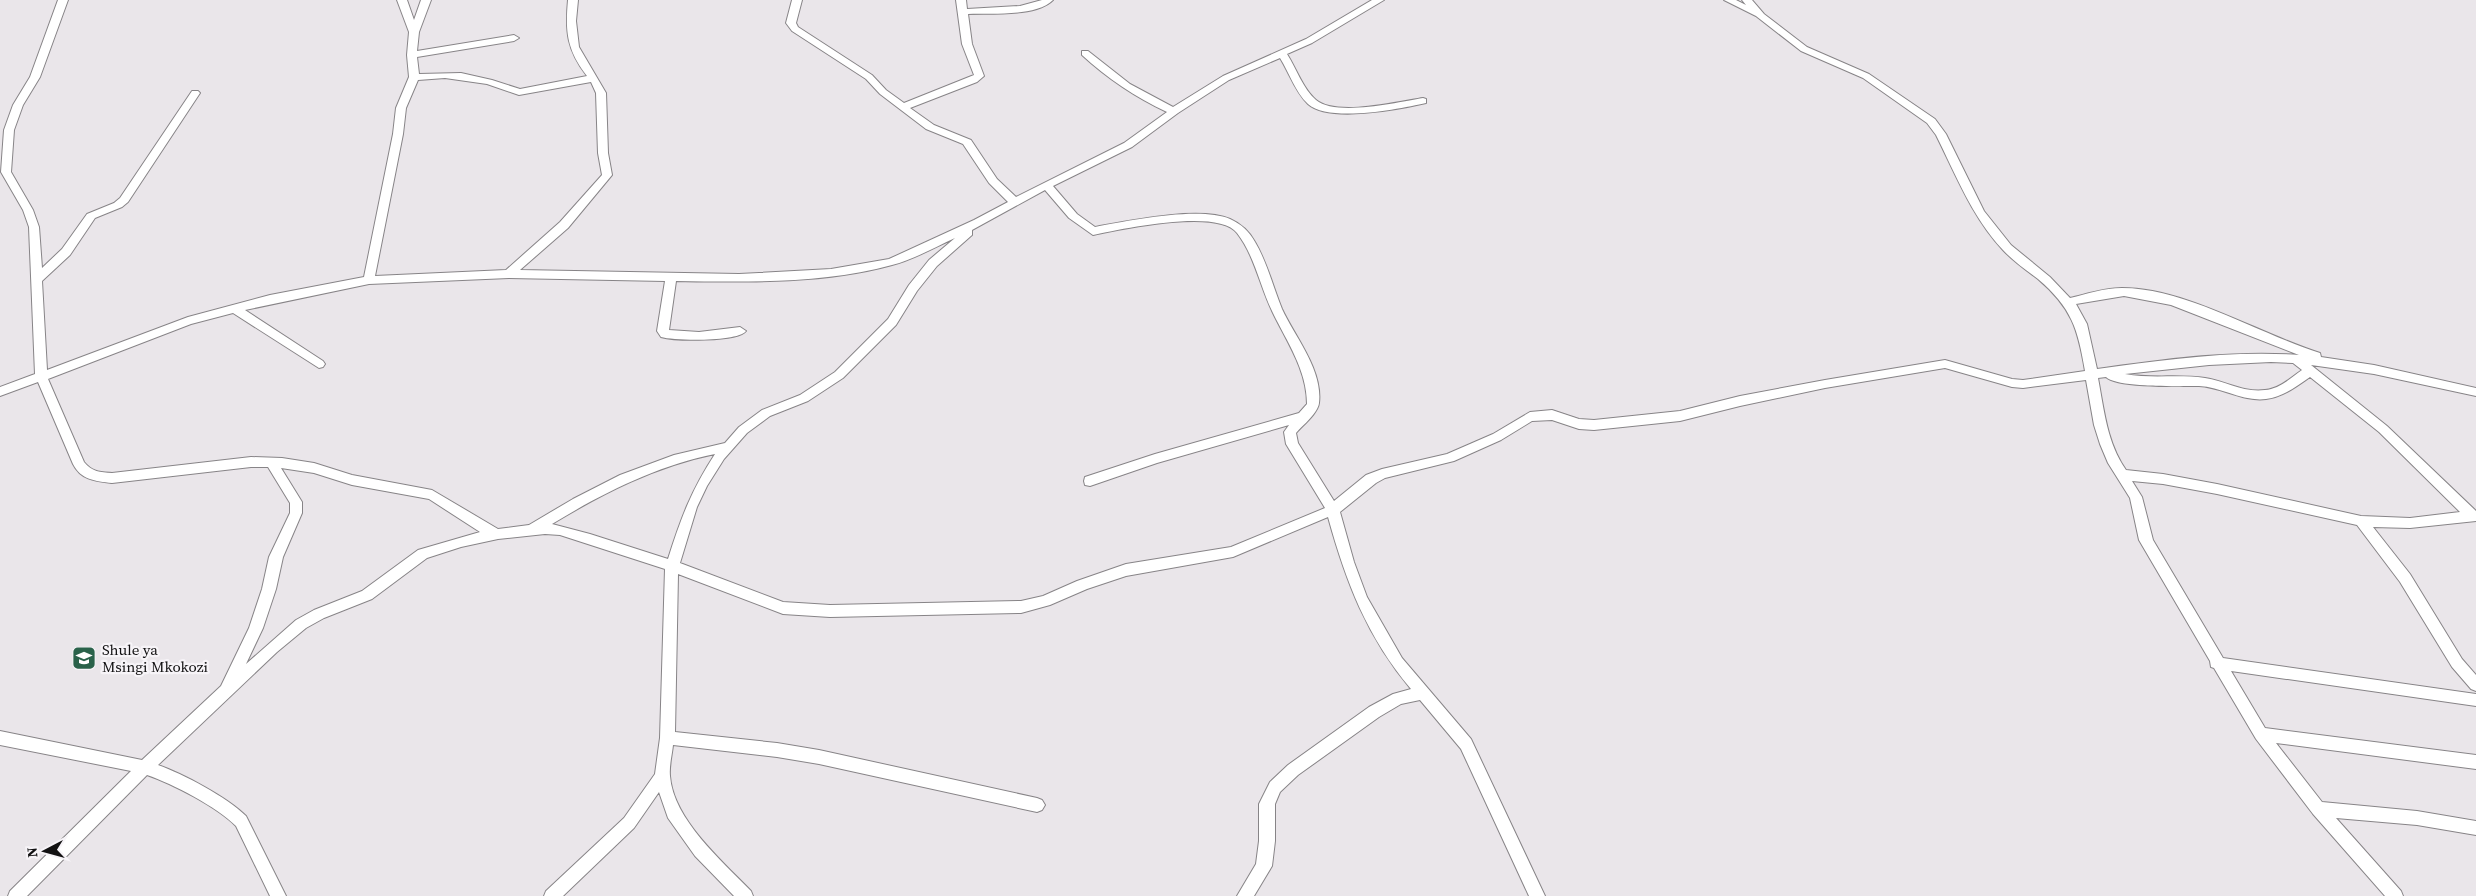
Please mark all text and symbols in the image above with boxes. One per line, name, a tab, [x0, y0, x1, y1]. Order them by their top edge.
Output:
place label: Shule ya Msingi Mkokozi	[102, 639, 208, 677]
school or university icon: Shule ya Msingi Mkokozi	[71, 645, 97, 671]
north arrow	[20, 826, 70, 876]
text: N	[22, 846, 43, 858]

